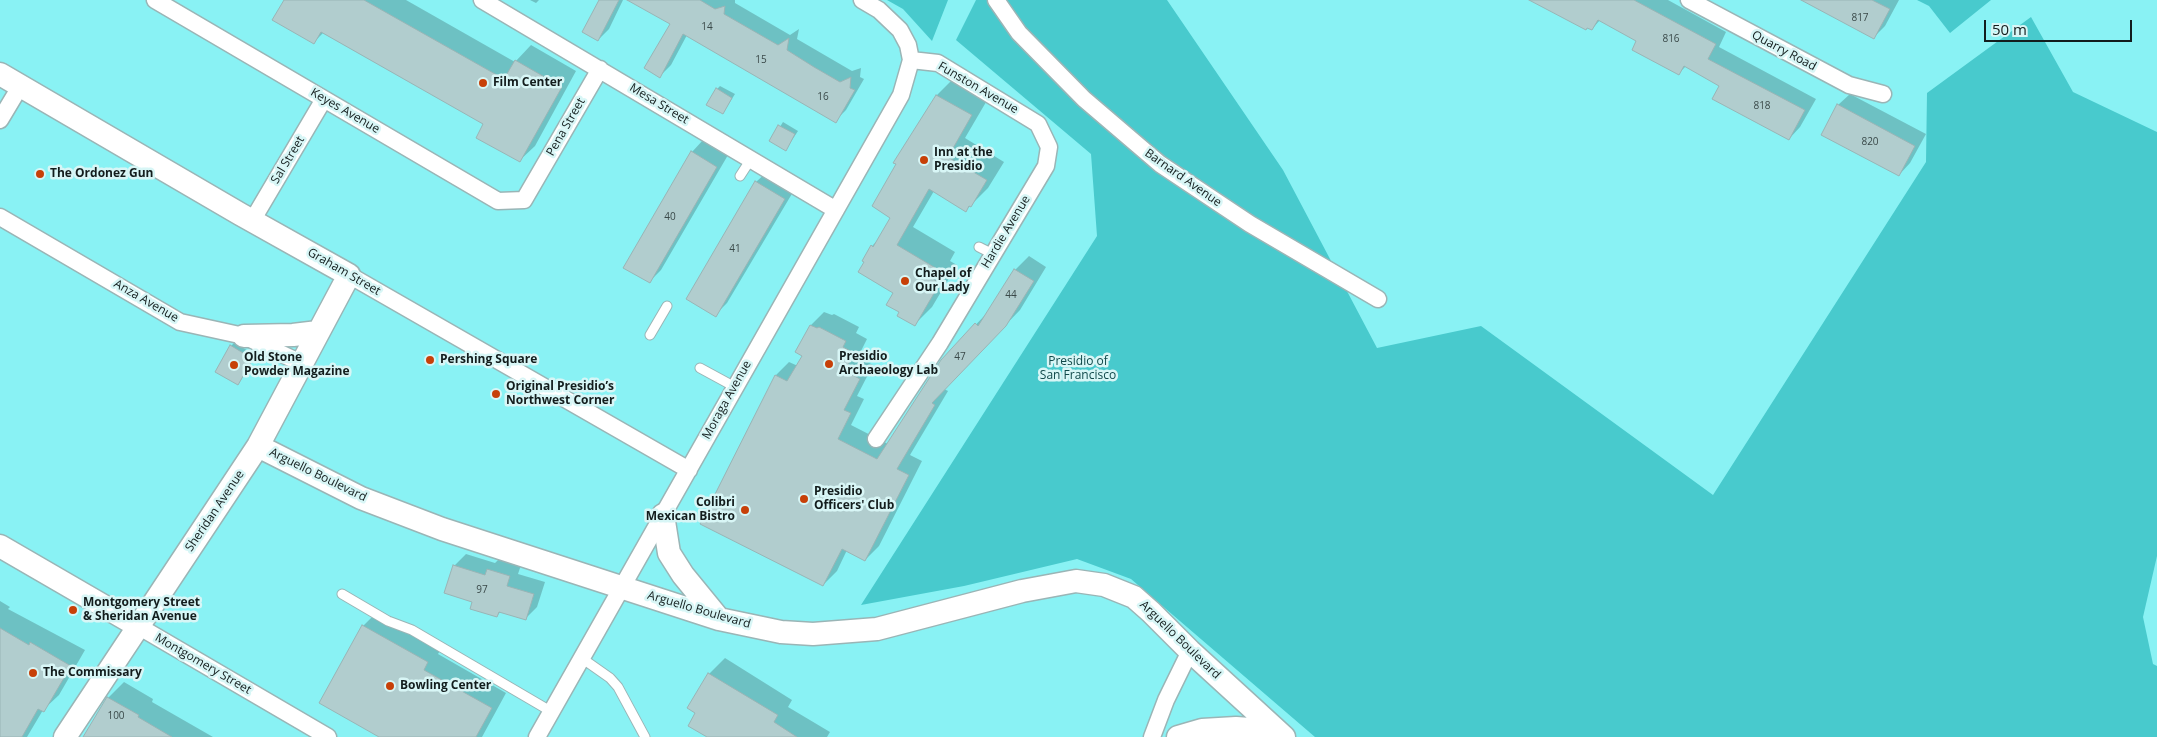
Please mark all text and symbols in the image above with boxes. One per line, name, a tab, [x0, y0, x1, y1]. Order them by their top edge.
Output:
scale bar	[1987, 10, 2134, 42]
house number: 817	[1851, 12, 1869, 24]
text: 50 m	[1992, 19, 2027, 39]
house number: 14	[701, 21, 713, 33]
street label: Quarry Road	[1749, 28, 1819, 74]
house number: 816	[1662, 33, 1680, 45]
house number: 15	[755, 54, 767, 66]
street label: Funston Avenue	[935, 59, 1021, 117]
place label: Film Center	[493, 76, 562, 90]
marker: Film Center	[477, 77, 489, 89]
street label: Mesa Street	[627, 81, 691, 127]
street label: Keyes Avenue	[308, 85, 382, 137]
house number: 16	[817, 91, 829, 103]
street label: Pena Street	[544, 95, 588, 159]
house number: 818	[1753, 100, 1771, 112]
street label: Sal Street	[268, 134, 308, 186]
house number: 820	[1861, 136, 1879, 148]
place label: Inn at the Presidio	[934, 146, 993, 174]
street label: Barnard Avenue	[1142, 146, 1224, 210]
marker: Inn at the Presidio	[918, 154, 930, 166]
place label: The Ordonez Gun	[50, 167, 153, 181]
marker: The Ordonez Gun	[34, 168, 46, 180]
street label: Hardie Avenue	[979, 193, 1033, 271]
house number: 40	[664, 211, 676, 223]
house number: 41	[729, 243, 741, 255]
street label: Graham Street	[305, 245, 383, 299]
place label: Chapel of Our Lady	[915, 267, 971, 295]
marker: Chapel of Our Lady	[899, 275, 911, 287]
street label: Anza Avenue	[111, 277, 181, 325]
house number: 44	[1005, 289, 1017, 301]
place label: Presidio Archaeology Lab	[839, 350, 938, 378]
place label: Old Stone Powder Magazine	[244, 351, 350, 379]
house number: 47	[954, 351, 966, 363]
place label: Pershing Square	[440, 353, 537, 367]
marker: Pershing Square	[424, 354, 436, 366]
park label: Presidio of San Francisco	[1040, 355, 1116, 383]
street label: Moraga Avenue	[699, 358, 755, 442]
marker: Presidio Archaeology Lab	[823, 358, 835, 370]
marker: Old Stone Powder Magazine	[228, 359, 240, 371]
place label: Original Presidio’s Northwest Corner	[506, 380, 614, 408]
marker: Original Presidio’s Northwest Corner	[490, 388, 502, 400]
street label: Arguello Boulevard	[267, 445, 369, 505]
street label: Sheridan Avenue	[183, 468, 247, 554]
place label: Presidio Officers' Club	[814, 485, 894, 513]
marker: Presidio Officers' Club	[798, 493, 810, 505]
place label: Colibri Mexican Bistro	[646, 496, 735, 524]
marker: Colibri Mexican Bistro	[739, 504, 751, 516]
house number: 97	[476, 584, 488, 596]
street label: Arguello Boulevard	[646, 588, 752, 632]
place label: Montgomery Street & Sheridan Avenue	[83, 596, 200, 624]
street label: Arguello Boulevard	[1137, 598, 1223, 682]
marker: Montgomery Street & Sheridan Avenue	[67, 604, 79, 616]
street label: Montgomery Street	[152, 631, 254, 697]
place label: The Commissary	[43, 666, 142, 680]
marker: The Commissary	[27, 667, 39, 679]
place label: Bowling Center	[400, 679, 491, 693]
marker: Bowling Center	[384, 680, 396, 692]
house number: 100	[107, 710, 125, 722]

